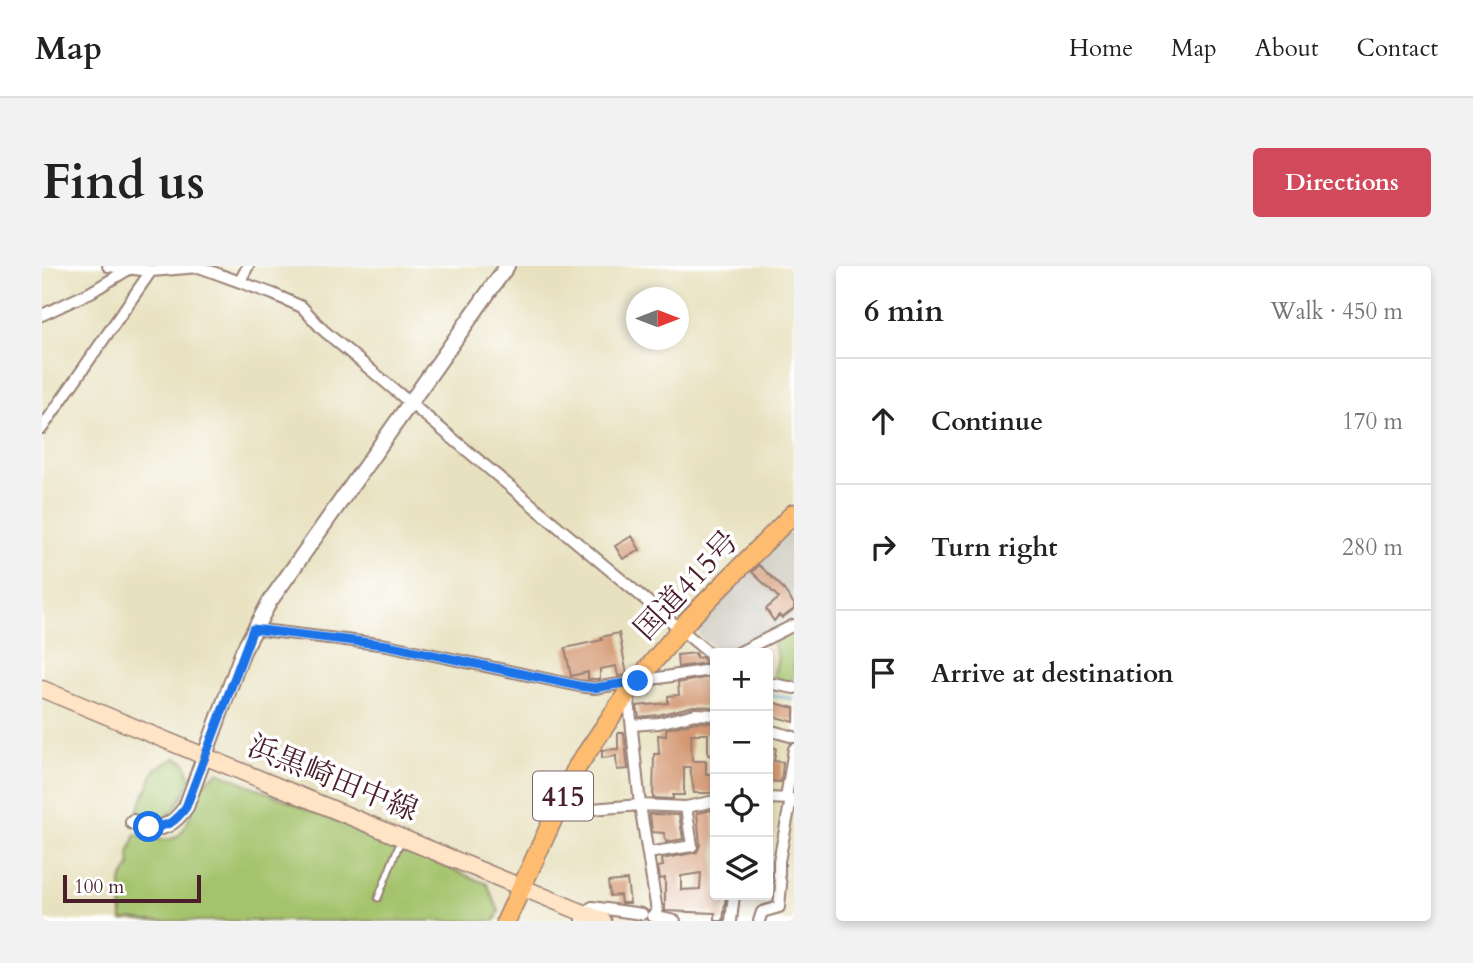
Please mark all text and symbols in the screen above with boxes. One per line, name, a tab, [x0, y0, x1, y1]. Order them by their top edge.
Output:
text: Map	[35, 26, 102, 71]
text: Home	[1069, 32, 1133, 65]
text: Map	[1171, 32, 1217, 65]
text: About	[1255, 32, 1319, 65]
text: Contact	[1357, 32, 1438, 65]
button: Directions	[1253, 148, 1431, 217]
text: Find us	[42, 149, 205, 216]
north arrow	[626, 287, 689, 350]
text: 6 min	[864, 291, 944, 332]
text: Walk · 450 m	[1270, 296, 1403, 327]
icon: ahead	[864, 402, 902, 440]
text: Continue	[931, 404, 1043, 439]
text: 170 m	[1342, 406, 1403, 437]
street label: 国道415号	[625, 522, 748, 649]
icon: right	[864, 528, 902, 566]
text: Turn right	[931, 530, 1058, 565]
text: 280 m	[1342, 532, 1403, 563]
map controls	[710, 648, 773, 900]
button: +	[710, 648, 773, 711]
icon: arrive	[864, 654, 902, 692]
text: Arrive at destination	[931, 656, 1174, 691]
route end	[622, 665, 653, 696]
button: −	[710, 711, 773, 774]
street label: 浜黒崎田中線	[242, 726, 424, 831]
road number: 415	[533, 771, 593, 820]
button: locate	[710, 774, 773, 837]
route start	[133, 811, 164, 842]
button: layers	[710, 837, 773, 900]
scale bar	[63, 872, 201, 904]
text: 100 m	[74, 874, 124, 900]

